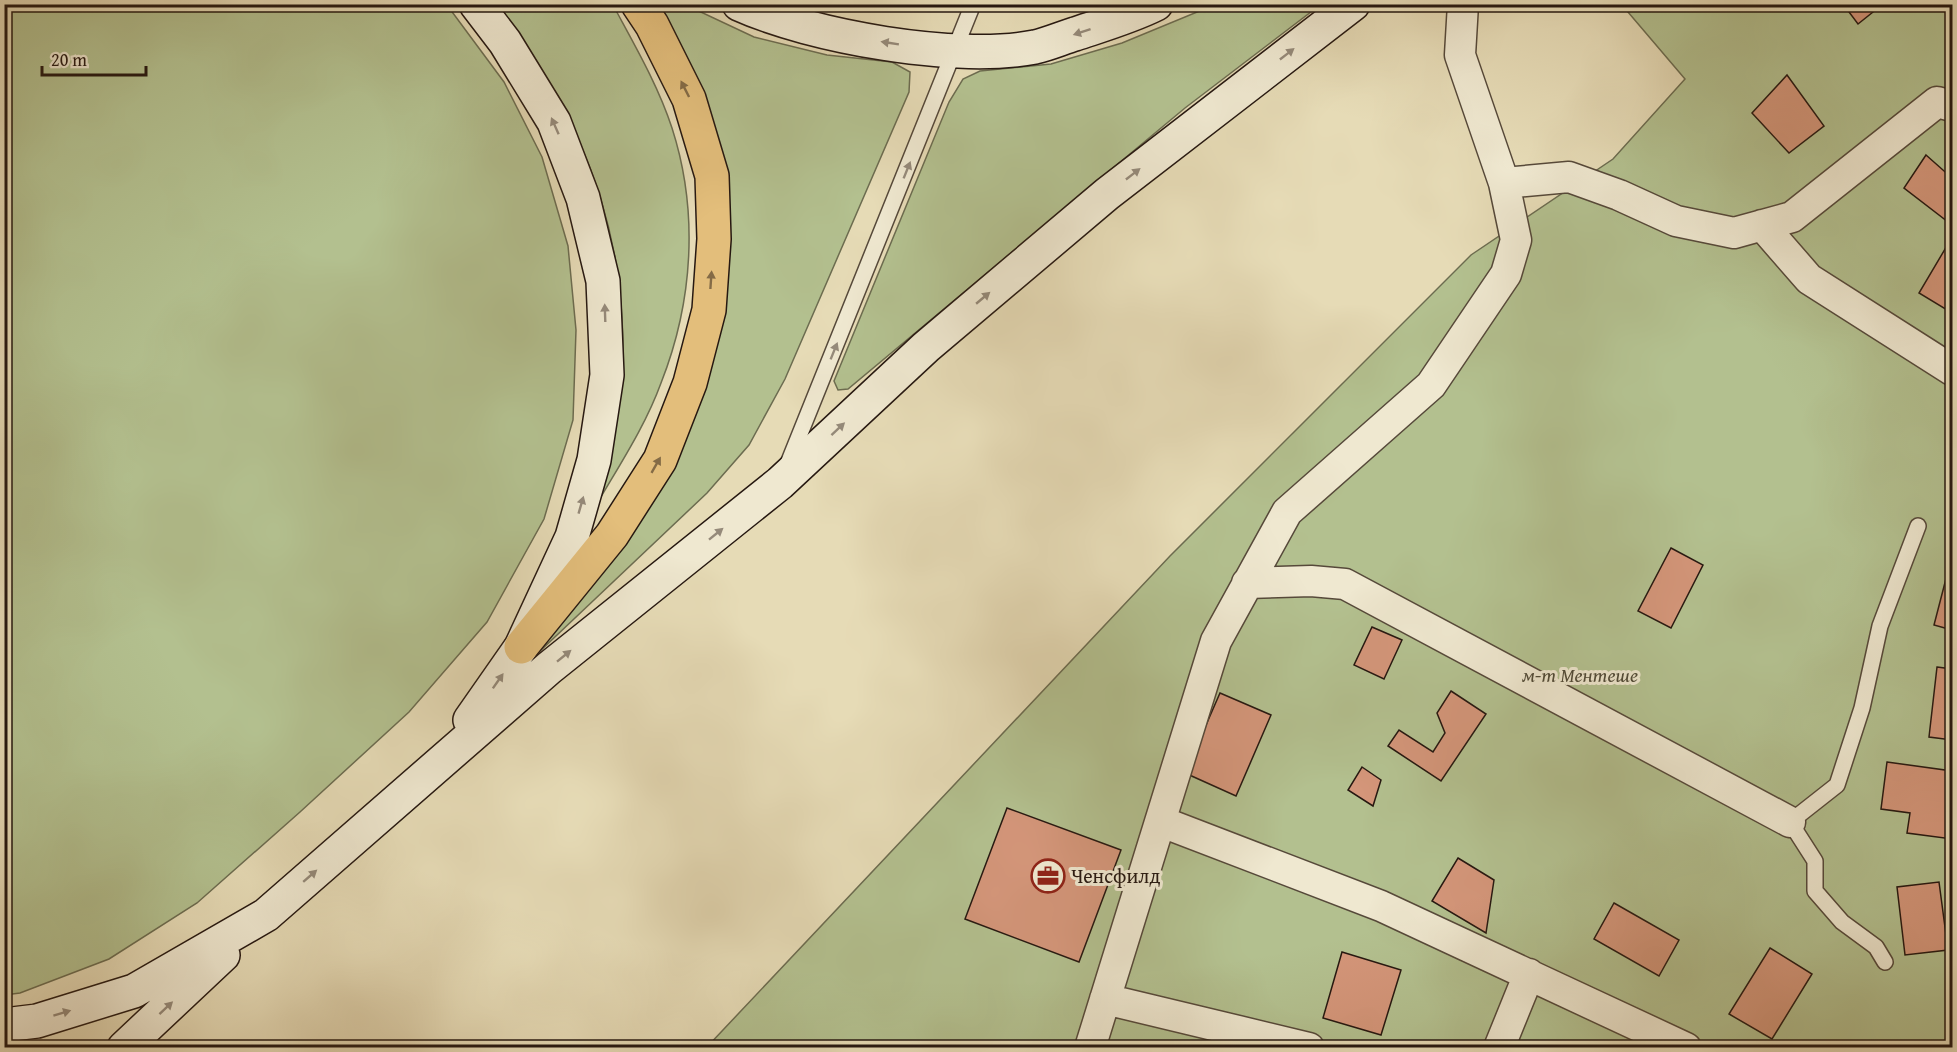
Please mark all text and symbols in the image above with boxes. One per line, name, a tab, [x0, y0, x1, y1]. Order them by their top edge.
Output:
one-way arrow	[1073, 27, 1091, 37]
one-way arrow	[880, 38, 899, 47]
scale bar	[42, 39, 146, 77]
text: 20 m	[51, 46, 87, 73]
one-way arrow	[1280, 49, 1295, 61]
one-way arrow	[680, 81, 689, 98]
one-way arrow	[550, 117, 560, 135]
one-way arrow	[903, 161, 912, 179]
one-way arrow	[1125, 167, 1141, 180]
one-way arrow	[706, 270, 716, 289]
one-way arrow	[975, 292, 991, 305]
one-way arrow	[600, 304, 609, 323]
one-way arrow	[829, 341, 839, 359]
one-way arrow	[831, 422, 845, 436]
one-way arrow	[650, 457, 661, 473]
one-way arrow	[577, 496, 586, 514]
one-way arrow	[708, 528, 723, 541]
one-way arrow	[556, 650, 571, 663]
park label: м-т Ментeше	[1522, 660, 1638, 689]
one-way arrow	[492, 673, 504, 689]
office icon: Ченсфилд	[1030, 858, 1066, 894]
place label: Ченсфилд	[1071, 861, 1160, 890]
one-way arrow	[302, 870, 318, 883]
one-way arrow	[159, 1001, 174, 1015]
one-way arrow	[53, 1008, 71, 1017]

